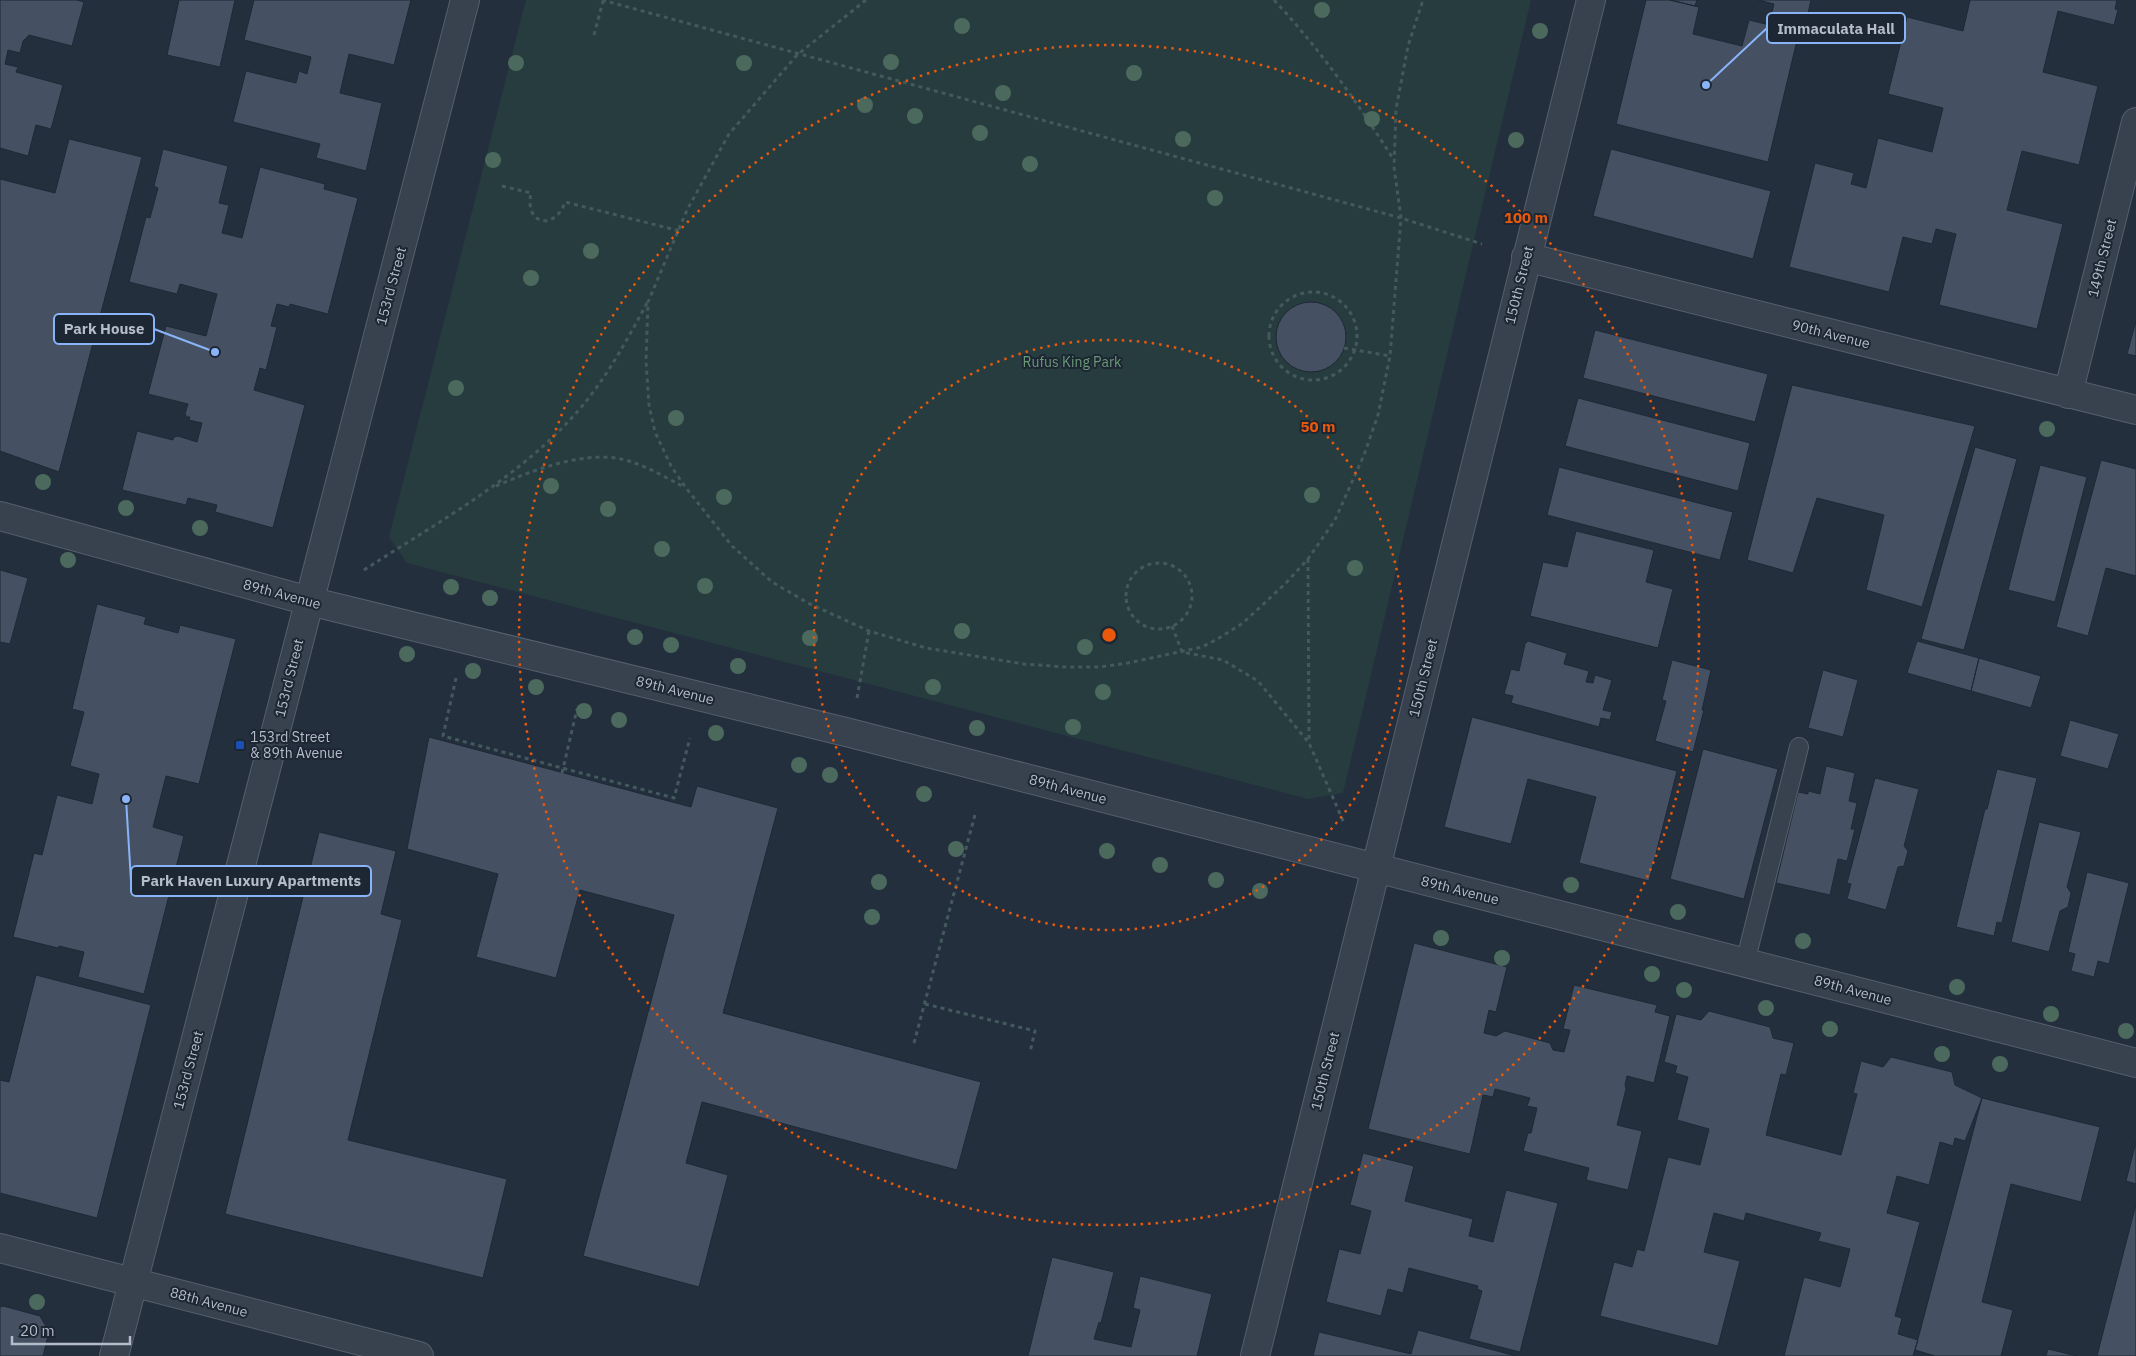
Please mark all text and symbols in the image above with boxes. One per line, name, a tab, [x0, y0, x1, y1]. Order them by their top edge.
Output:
callout: Immaculata Hall	[1767, 13, 1905, 43]
text: Immaculata Hall	[1777, 19, 1895, 38]
text: 100 m	[1504, 208, 1548, 227]
street label: 149th Street	[2084, 217, 2120, 299]
street label: 150th Street	[1501, 244, 1537, 326]
street label: 153rd Street	[372, 245, 410, 327]
callout: Park House	[54, 314, 154, 344]
street label: 90th Avenue	[1790, 316, 1872, 352]
text: Park House	[64, 319, 144, 338]
park label: Rufus King Park	[1023, 353, 1122, 371]
text: 50 m	[1301, 417, 1335, 436]
street label: 89th Avenue	[241, 575, 323, 613]
centre of rings	[1100, 626, 1118, 644]
street label: 153rd Street	[271, 637, 307, 719]
street label: 150th Street	[1405, 637, 1441, 719]
street label: 89th Avenue	[634, 672, 716, 708]
place label: 153rd Street & 89th Avenue	[250, 728, 343, 762]
marker: 153rd Street & 89th Avenue	[234, 739, 246, 751]
street label: 89th Avenue	[1027, 770, 1109, 808]
callout: Park Haven Luxury Apartments	[131, 866, 371, 896]
text: Park Haven Luxury Apartments	[141, 871, 362, 890]
street label: 89th Avenue	[1419, 872, 1501, 908]
street label: 89th Avenue	[1812, 971, 1894, 1009]
street label: 153rd Street	[169, 1029, 207, 1111]
street label: 150th Street	[1307, 1030, 1343, 1112]
street label: 88th Avenue	[168, 1283, 250, 1321]
scale bar	[12, 1314, 130, 1346]
text: 20 m	[20, 1321, 55, 1340]

